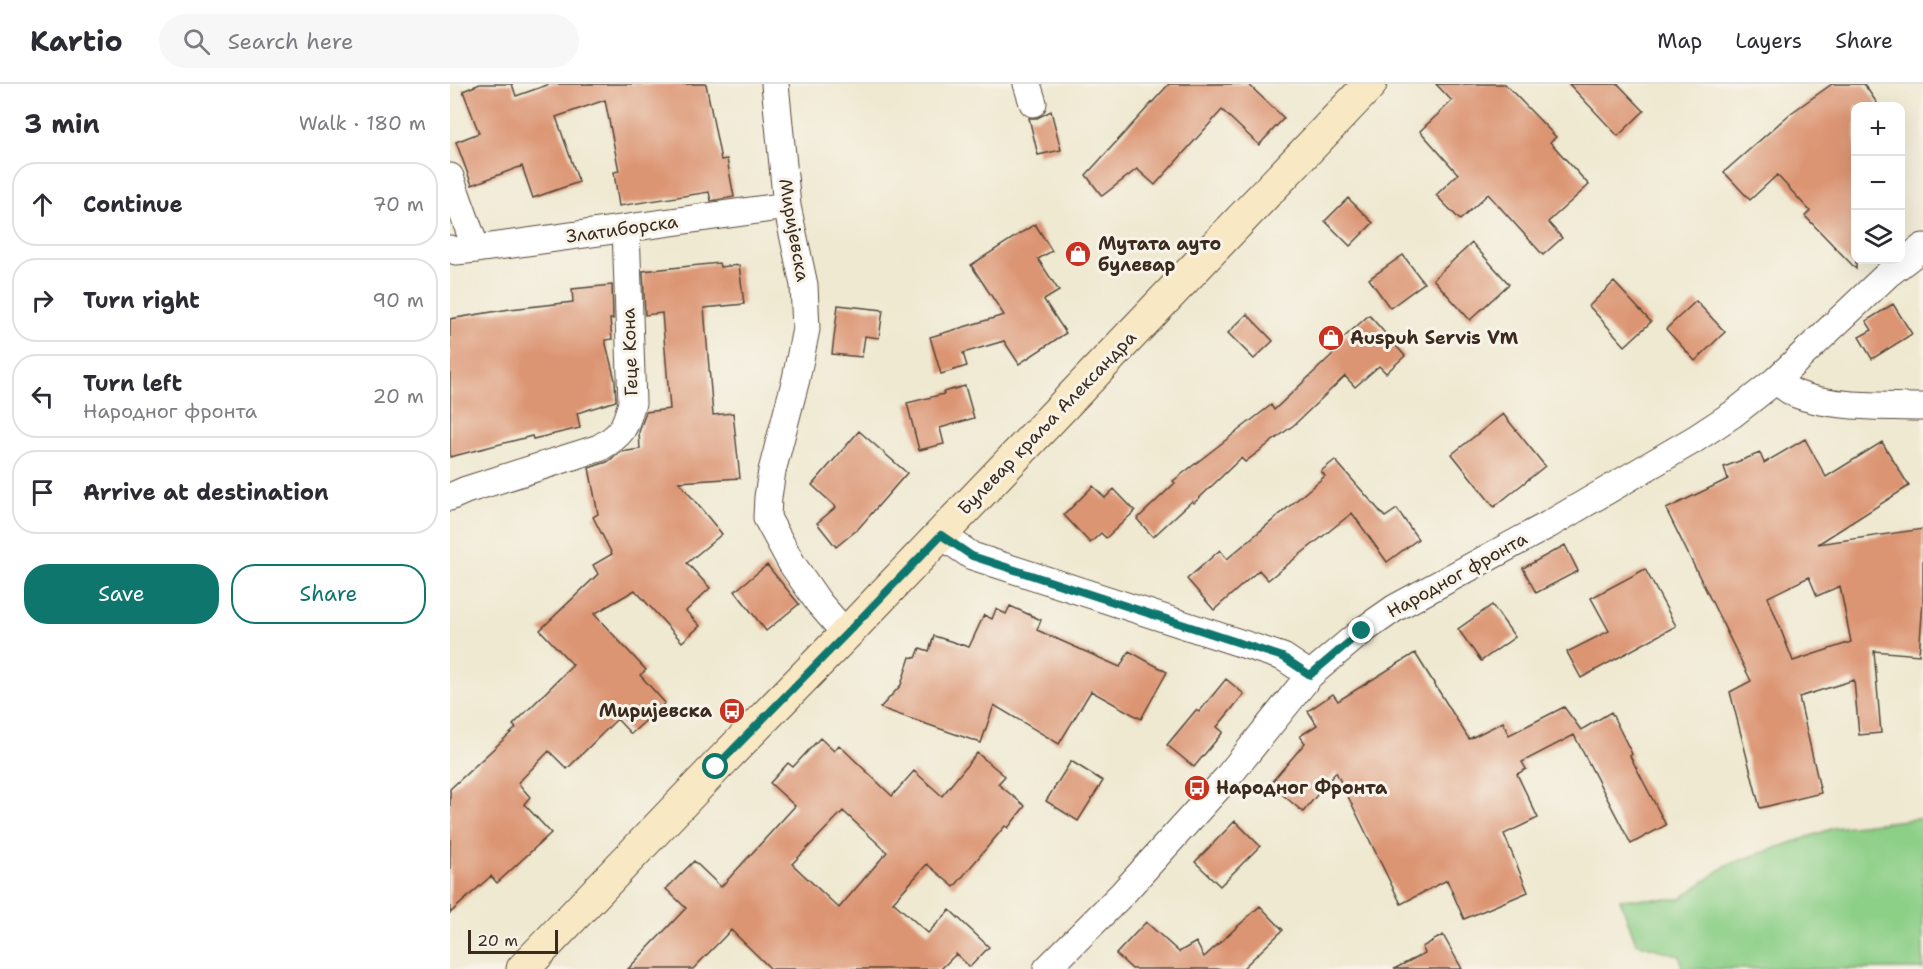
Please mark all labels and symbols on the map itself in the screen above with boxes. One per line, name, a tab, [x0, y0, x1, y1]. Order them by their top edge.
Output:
street label: Миријевска	[773, 177, 815, 283]
street label: Златиборска	[564, 209, 680, 249]
place label: Мутата ауто булевар	[1098, 232, 1221, 277]
shop icon: Мутата ауто булевар	[1063, 239, 1093, 269]
street label: Геце Кона	[616, 308, 644, 396]
shop icon: Auspuh Servis VM	[1316, 323, 1346, 353]
street label: Булевар краља Александра	[953, 326, 1141, 520]
place label: Auspuh Servis VM	[1350, 326, 1519, 350]
street label: Народног фронта	[1383, 526, 1531, 624]
route end	[1348, 617, 1374, 643]
bus stop icon: Миријевска	[717, 696, 747, 726]
place label: Миријевска	[599, 699, 713, 723]
route start	[702, 753, 728, 779]
bus stop icon: Народног Фронта	[1182, 773, 1212, 803]
place label: Народног Фронта	[1216, 776, 1388, 800]
scale bar	[468, 927, 558, 954]

